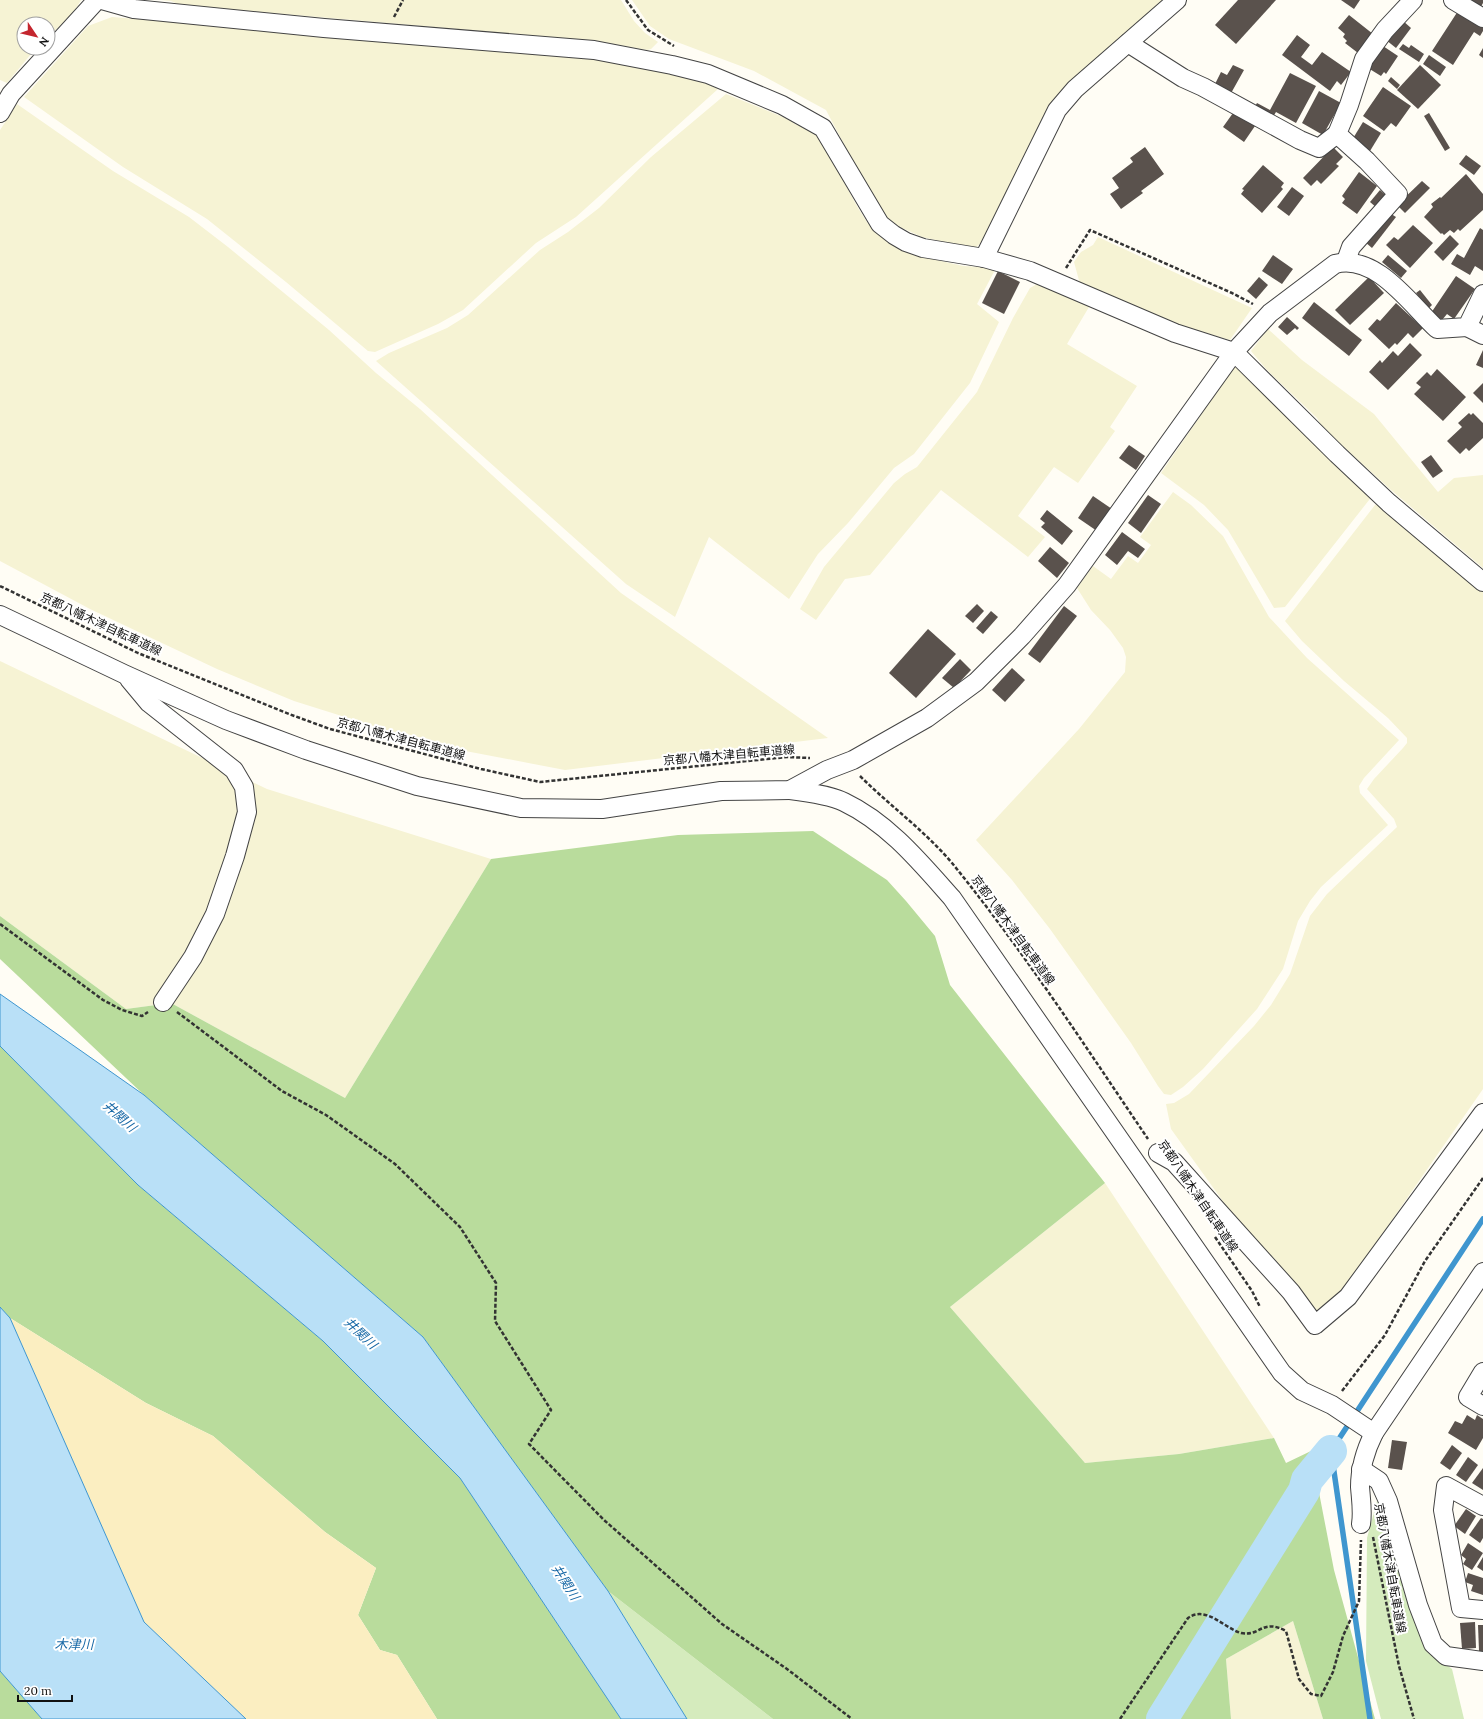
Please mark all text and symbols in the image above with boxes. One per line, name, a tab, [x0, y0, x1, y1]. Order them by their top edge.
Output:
north arrow	[16, 16, 56, 56]
text: N	[36, 34, 52, 50]
street label: 京都八幡木津自転車道線	[38, 589, 164, 658]
street label: 京都八幡木津自転車道線	[335, 714, 467, 763]
street label: 京都八幡木津自転車道線	[663, 741, 795, 768]
street label: 京都八幡木津自転車道線	[969, 872, 1058, 988]
water label: 井関川	[99, 1097, 141, 1137]
street label: 京都八幡木津自転車道線	[1155, 1137, 1242, 1255]
water label: 井関川	[341, 1314, 382, 1354]
street label: 京都八幡木津自転車道線	[1372, 1502, 1409, 1634]
water label: 井関川	[548, 1561, 584, 1605]
water label: 木津川	[54, 1636, 95, 1653]
scale bar	[18, 1677, 72, 1703]
text: 20 m	[24, 1683, 52, 1698]

